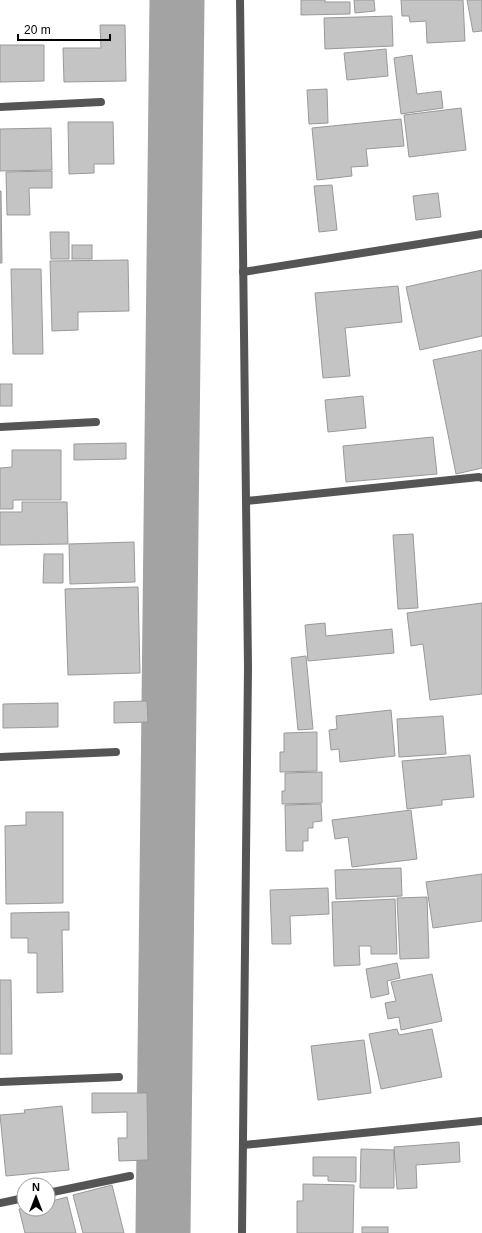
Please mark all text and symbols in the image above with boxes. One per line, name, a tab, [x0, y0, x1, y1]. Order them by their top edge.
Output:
scale bar	[18, 16, 110, 42]
text: 20 m	[24, 23, 51, 37]
north arrow	[16, 1177, 56, 1217]
text: N	[32, 1181, 40, 1193]

